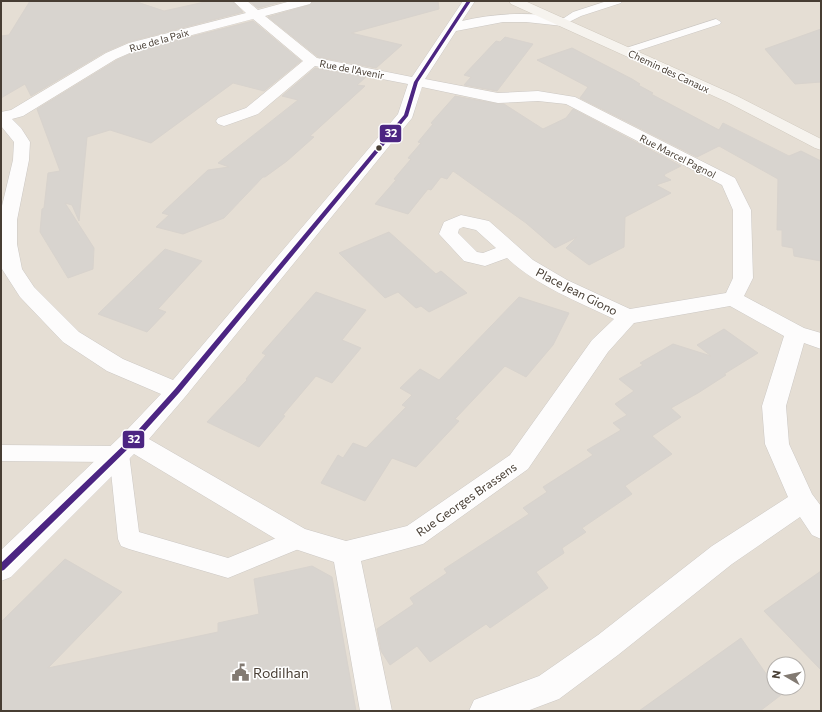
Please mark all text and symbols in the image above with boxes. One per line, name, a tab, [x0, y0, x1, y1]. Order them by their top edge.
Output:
street label: Rue de la Paix	[128, 26, 191, 54]
street label: Chemin des Canaux	[626, 47, 712, 95]
street label: Rue de l'Avenir	[319, 57, 385, 81]
line badge: 32	[379, 124, 402, 143]
text: 32	[385, 126, 397, 139]
street label: Rue Marcel Pagnol	[638, 132, 718, 180]
unlabelled marker	[374, 143, 384, 153]
street label: Place Jean Giono	[533, 264, 620, 319]
line badge: 32	[122, 430, 145, 449]
text: 32	[128, 432, 140, 445]
street label: Rue Georges Brassens	[413, 459, 519, 539]
north arrow	[766, 656, 806, 696]
public building icon: Rodilhan	[230, 662, 250, 682]
place label: Rodilhan	[253, 664, 309, 681]
text: N	[769, 669, 783, 679]

